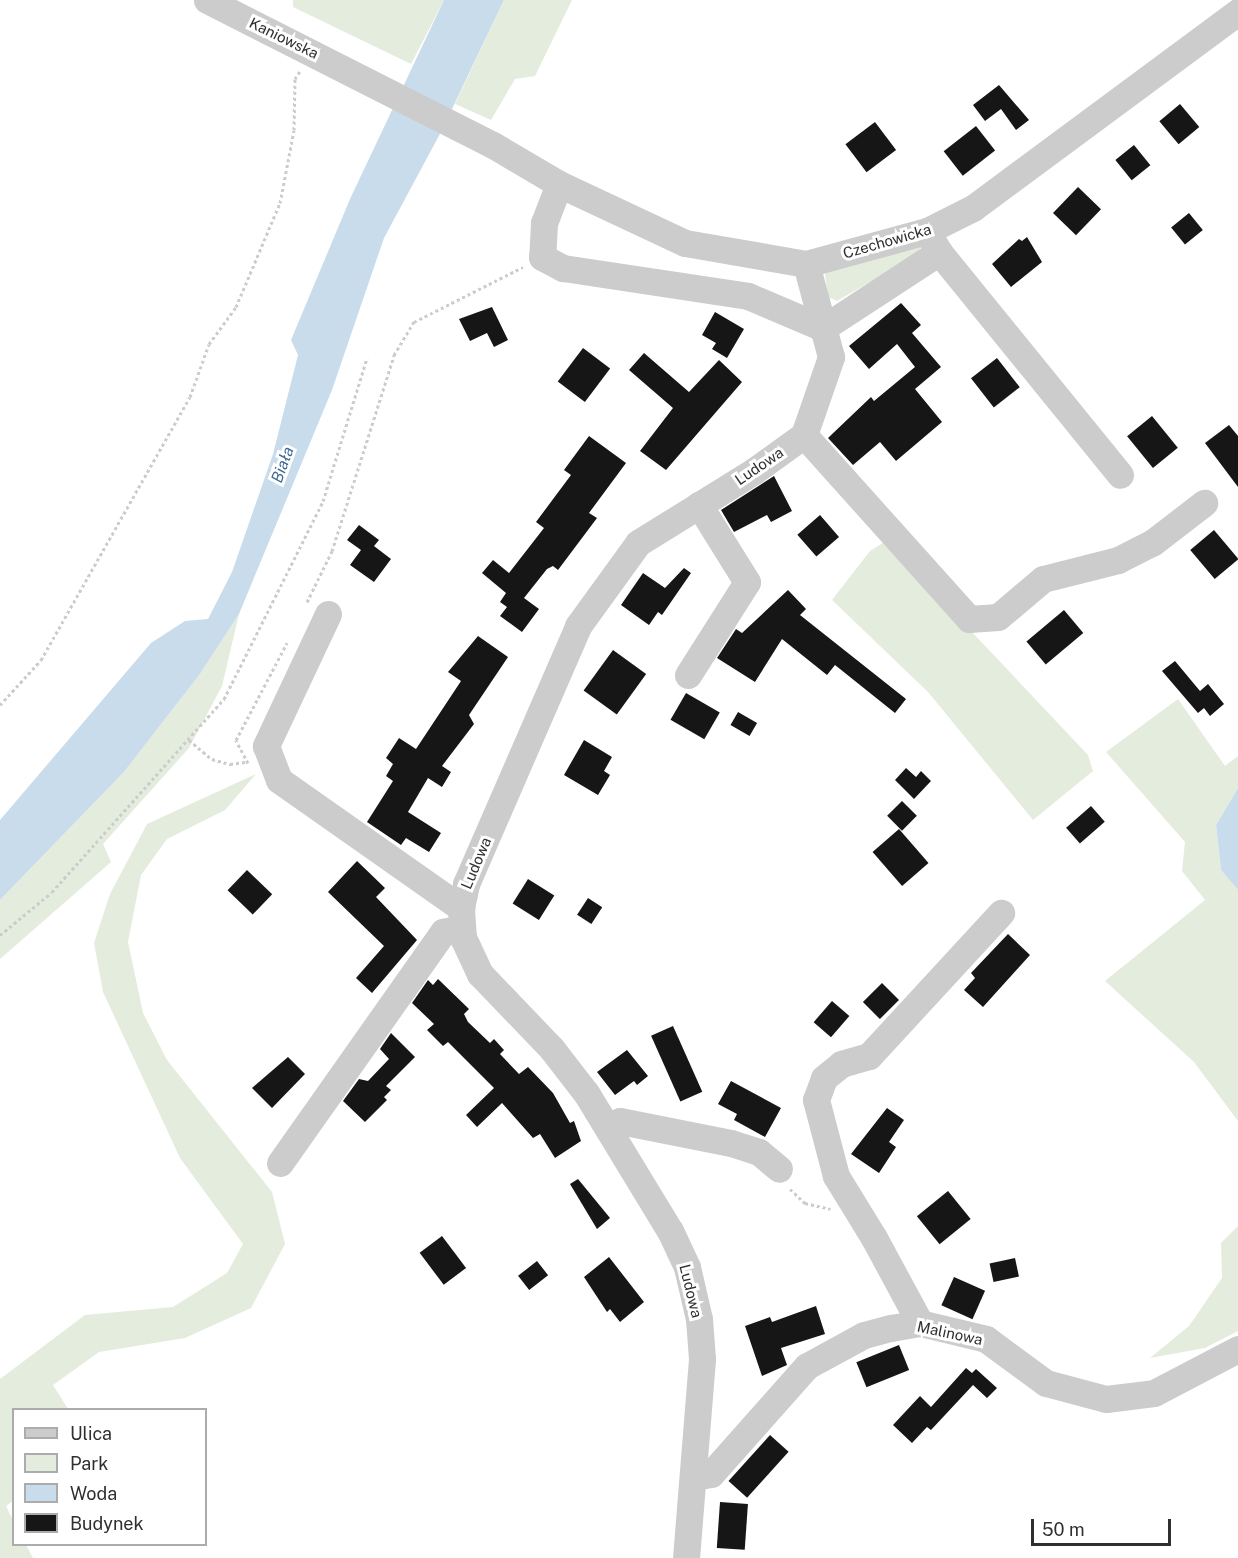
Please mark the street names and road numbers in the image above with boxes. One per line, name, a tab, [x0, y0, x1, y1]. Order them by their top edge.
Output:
street label: Kaniowska	[246, 14, 322, 62]
street label: Czechowicka	[841, 220, 933, 262]
street label: Ludowa	[731, 443, 787, 489]
street label: Ludowa	[457, 834, 495, 892]
street label: Ludowa	[676, 1262, 706, 1320]
street label: Malinowa	[916, 1317, 984, 1349]

